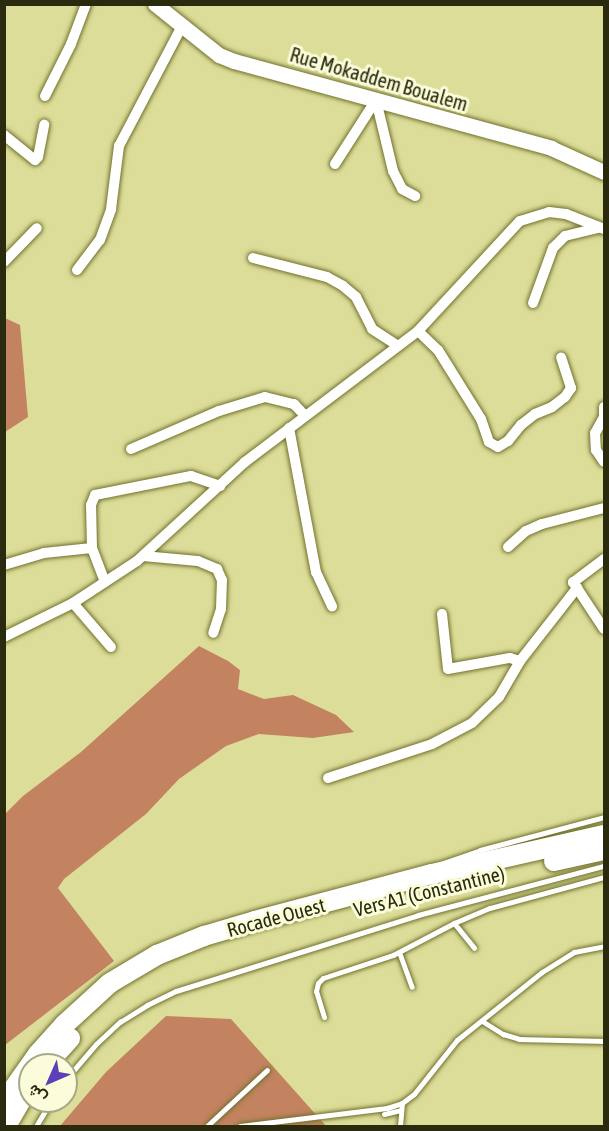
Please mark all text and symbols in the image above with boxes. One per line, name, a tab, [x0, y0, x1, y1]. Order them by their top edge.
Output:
street label: Rue Mokaddem Boualem	[287, 42, 471, 116]
street label: Vers A1 (Constantine)	[351, 861, 507, 921]
street label: Rocade Ouest	[224, 892, 328, 942]
north arrow	[18, 1053, 78, 1113]
text: ش	[24, 1081, 50, 1107]

